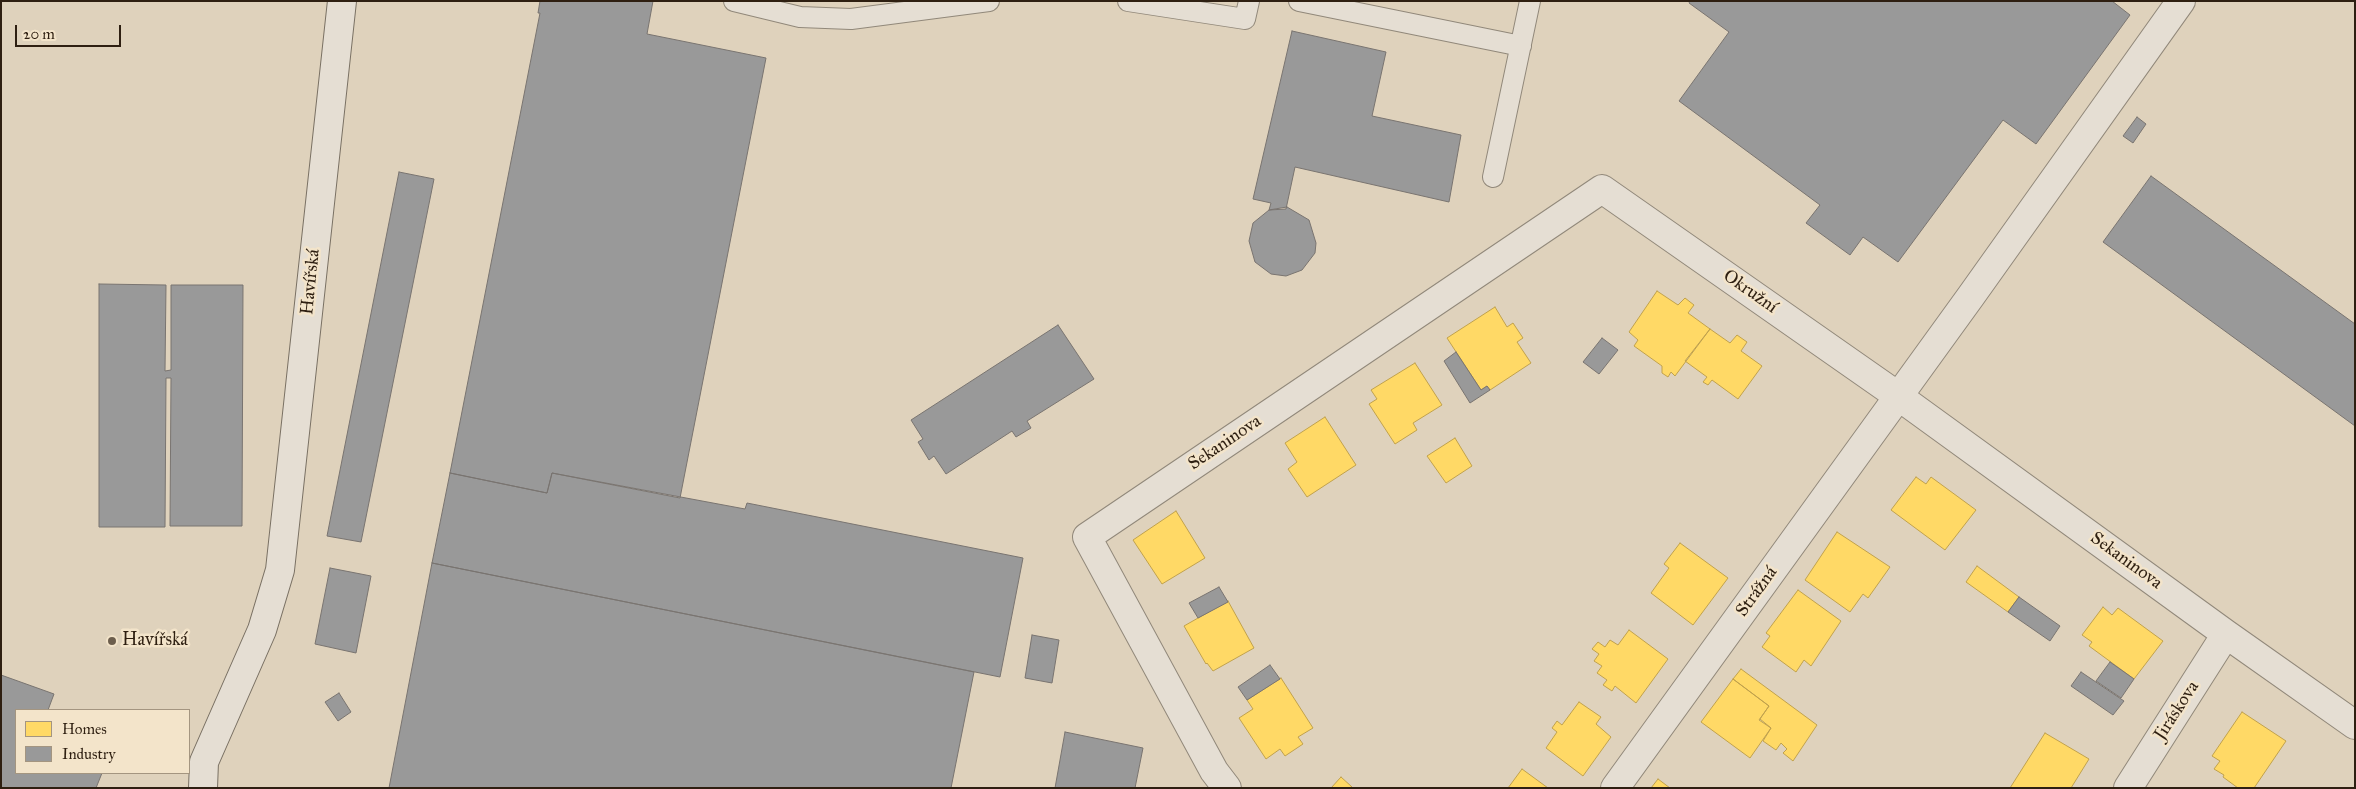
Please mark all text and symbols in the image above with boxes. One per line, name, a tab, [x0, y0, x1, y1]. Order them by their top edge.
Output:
scale bar	[18, 15, 124, 47]
text: 20 m	[23, 25, 55, 43]
street label: Havířská	[297, 248, 325, 316]
street label: Okružní	[1719, 266, 1781, 318]
street label: Sekaninova	[1184, 411, 1266, 475]
street label: Sekaninova	[2086, 528, 2166, 594]
street label: Strážná	[1732, 563, 1782, 621]
place label: Havířská	[122, 630, 188, 652]
marker: Havířská	[106, 635, 118, 647]
street label: Jiráskova	[2150, 677, 2204, 745]
legend	[15, 709, 190, 774]
text: Homes	[62, 720, 107, 738]
text: Industry	[62, 745, 116, 763]

